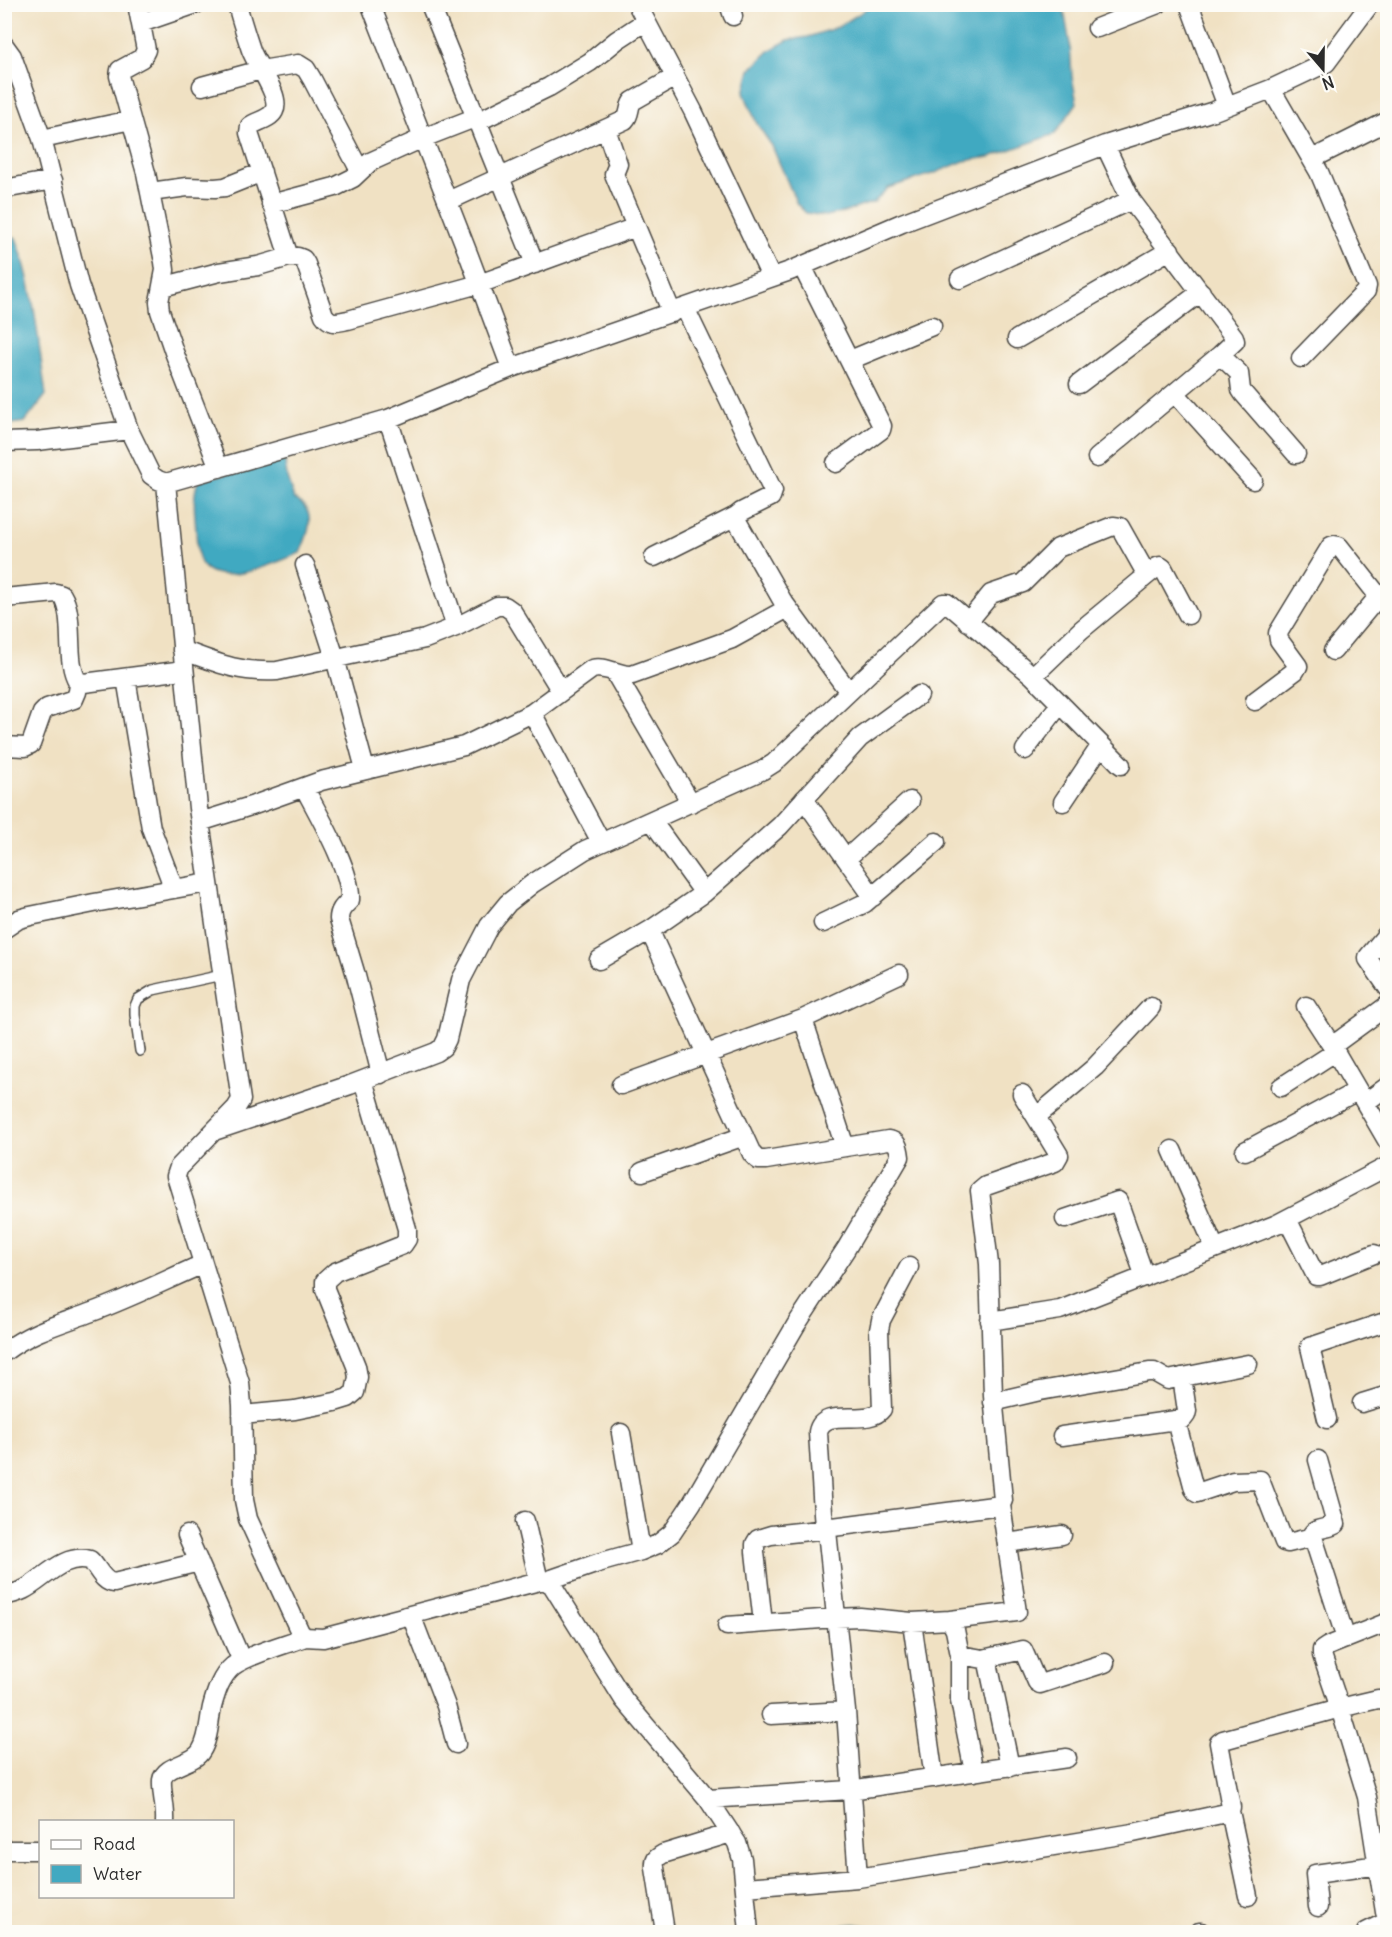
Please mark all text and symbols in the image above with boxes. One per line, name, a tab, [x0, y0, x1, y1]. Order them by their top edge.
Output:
north arrow	[1293, 39, 1353, 99]
text: N	[1320, 72, 1337, 94]
legend	[39, 1820, 234, 1898]
text: Road	[93, 1832, 136, 1855]
text: Water	[93, 1862, 143, 1885]

